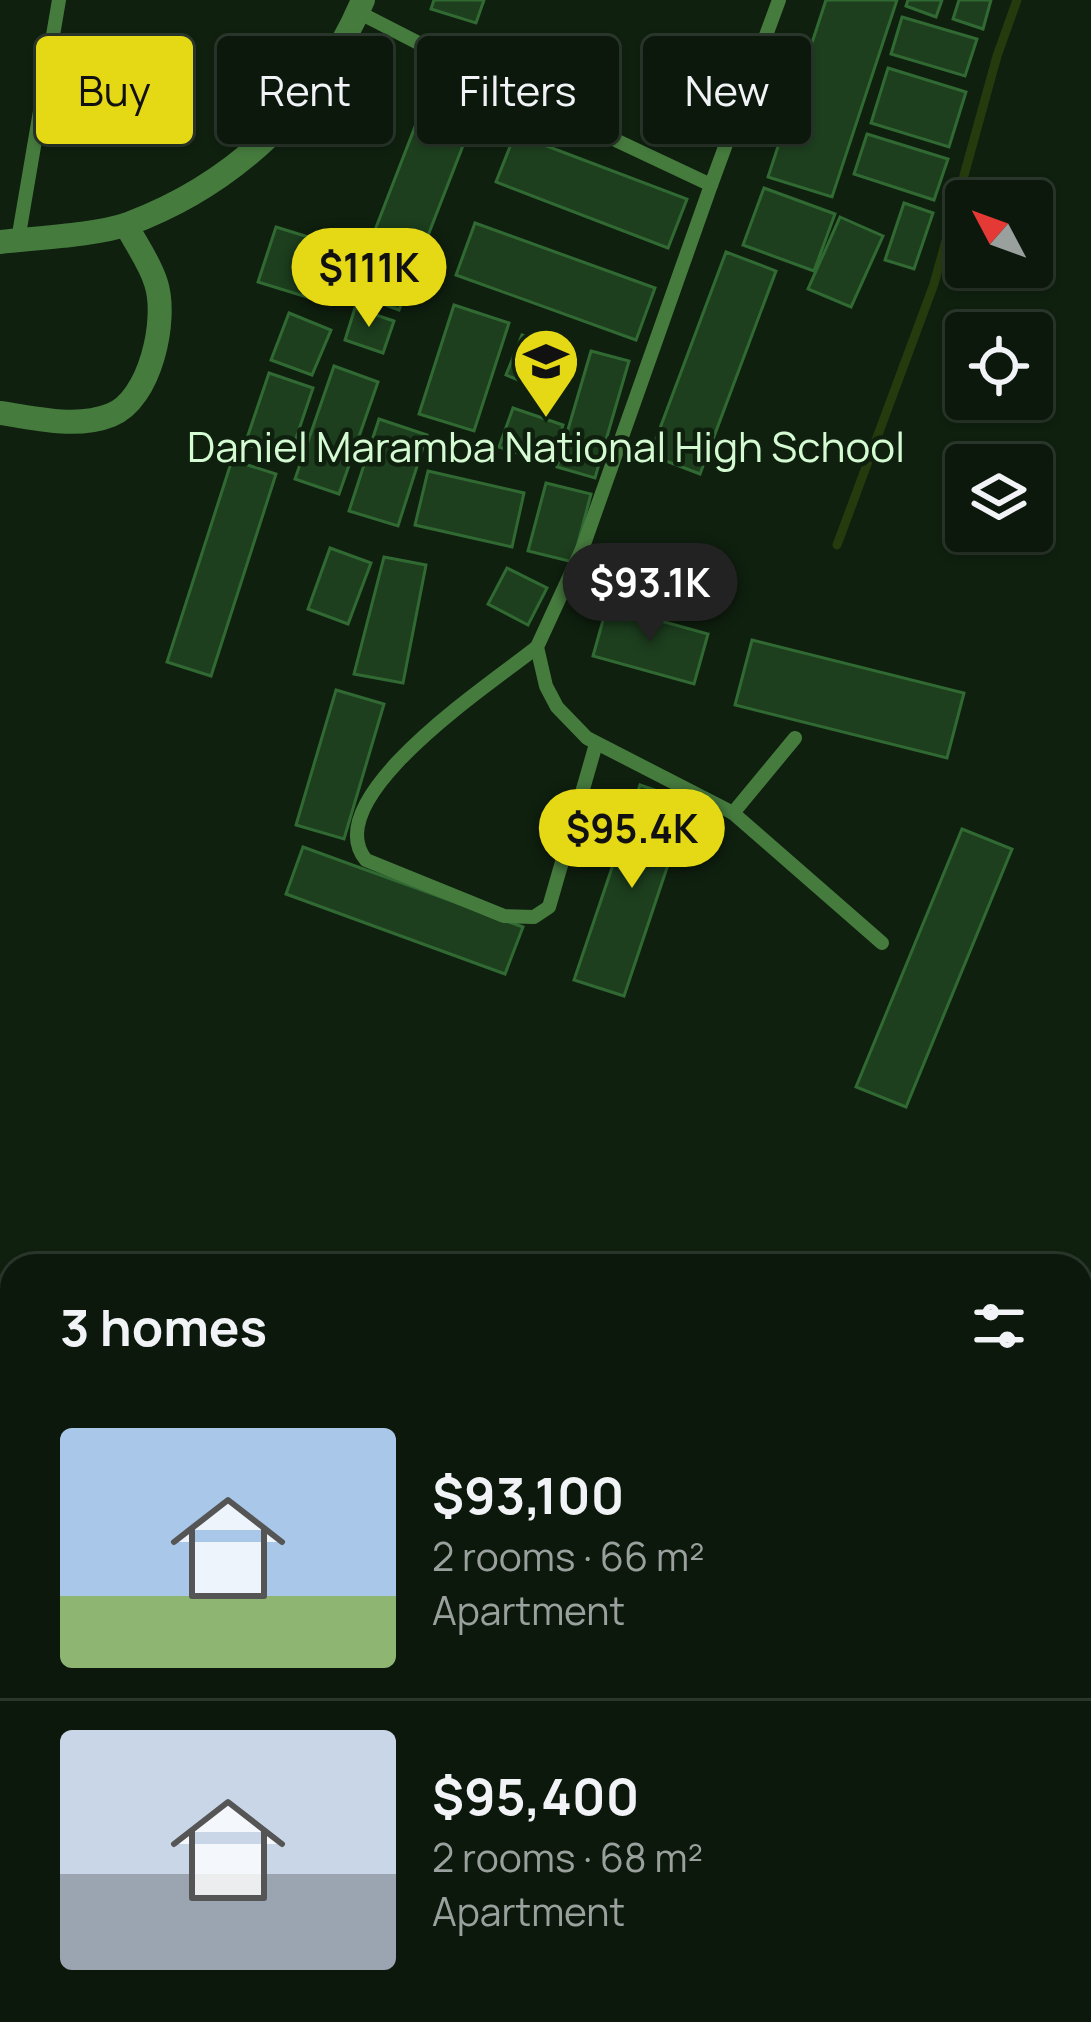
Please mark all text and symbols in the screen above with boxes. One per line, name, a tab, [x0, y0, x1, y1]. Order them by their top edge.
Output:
chip: Buy	[36, 36, 193, 144]
chip: Rent	[217, 36, 393, 144]
chip: Filters	[417, 36, 619, 144]
chip: New	[643, 36, 811, 144]
north arrow	[945, 180, 1053, 288]
map controls	[945, 180, 1053, 552]
pin: $111K	[285, 228, 453, 330]
text: $111K	[319, 240, 419, 294]
button: locate	[945, 312, 1053, 420]
school or university icon: Daniel Maramba National High School	[511, 326, 581, 420]
place label: Daniel Maramba National High School	[187, 417, 905, 475]
button: layers	[945, 444, 1053, 552]
pin: $93.1K	[552, 543, 748, 645]
text: $93.1K	[590, 555, 710, 609]
pin: $95.4K	[534, 789, 730, 891]
text: $95.4K	[566, 801, 698, 855]
text: 3 homes	[60, 1292, 267, 1361]
icon: filters	[966, 1293, 1032, 1359]
text: $93,100	[432, 1460, 624, 1529]
icon: home	[156, 1476, 300, 1620]
text: 2 rooms · 66 m²	[432, 1529, 705, 1583]
text: Apartment	[432, 1583, 625, 1637]
text: $95,400	[432, 1761, 639, 1830]
icon: home	[156, 1778, 300, 1922]
text: 2 rooms · 68 m²	[432, 1830, 703, 1884]
text: Apartment	[432, 1884, 625, 1938]

